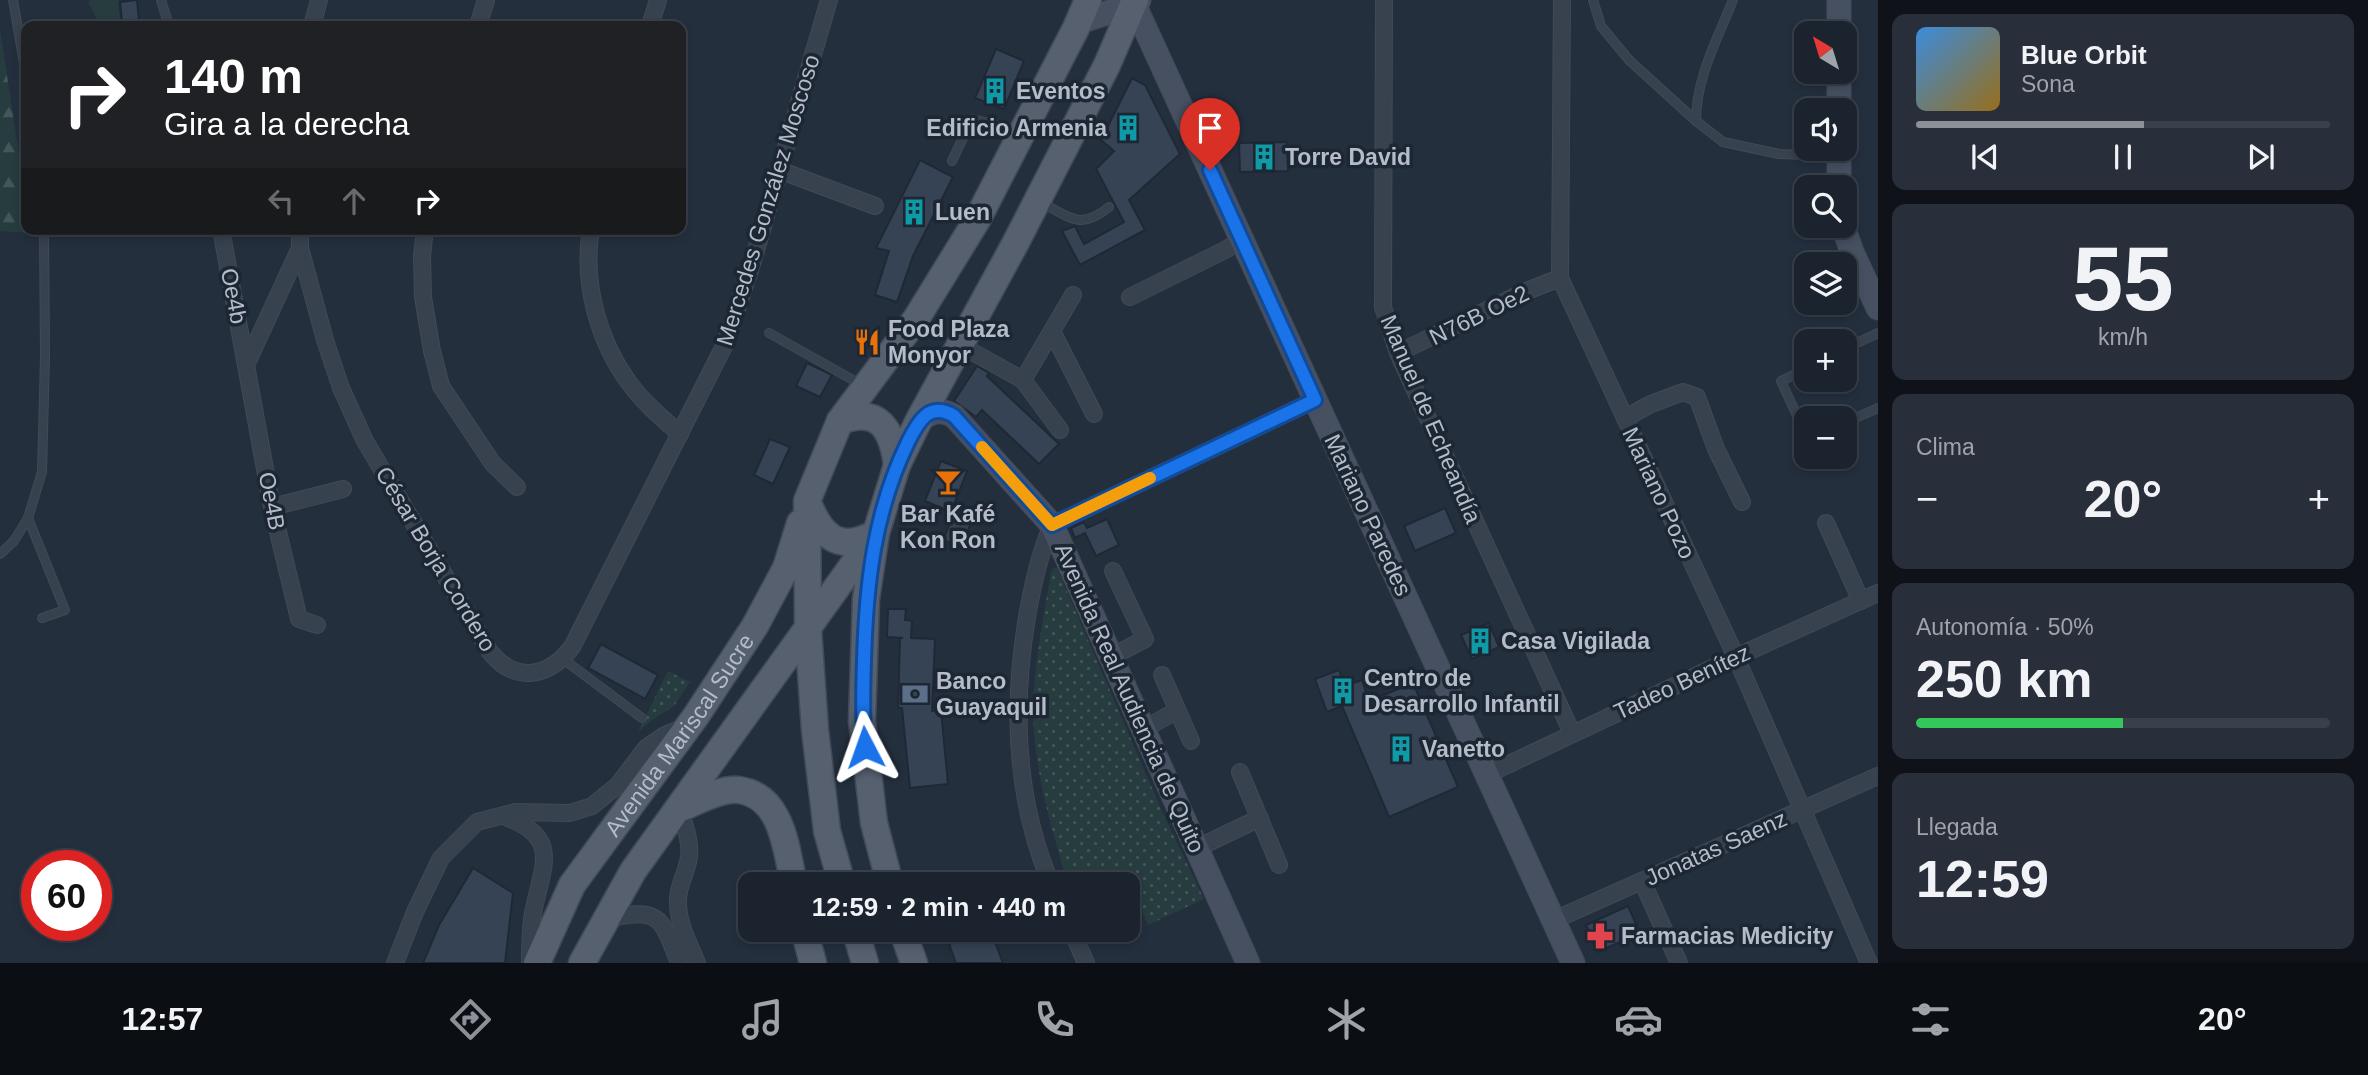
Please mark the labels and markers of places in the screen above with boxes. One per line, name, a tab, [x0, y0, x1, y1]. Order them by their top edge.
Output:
building icon: Eventos	[980, 76, 1010, 106]
place label: Eventos	[1016, 78, 1105, 104]
pin	[1180, 98, 1240, 170]
building icon: Edificio Armenia	[1113, 113, 1143, 143]
place label: Edificio Armenia	[926, 115, 1107, 141]
building icon: Torre David	[1249, 142, 1279, 172]
place label: Torre David	[1285, 144, 1411, 170]
building icon: Luen	[899, 197, 929, 227]
place label: Luen	[935, 199, 990, 225]
place label: Food Plaza Monyor	[888, 316, 1010, 368]
restaurant icon: Food Plaza Monyor	[852, 327, 882, 357]
bar icon: Bar Kafé Kon Ron	[933, 467, 963, 497]
place label: Bar Kafé Kon Ron	[900, 501, 996, 553]
building icon: Casa Vigilada	[1465, 626, 1495, 656]
place label: Casa Vigilada	[1501, 628, 1650, 654]
place label: Centro de Desarrollo Infantil	[1364, 665, 1560, 717]
place label: Banco Guayaquil	[936, 668, 1047, 720]
building icon: Centro de Desarrollo Infantil	[1328, 676, 1358, 706]
bank icon: Banco Guayaquil	[900, 679, 930, 709]
building icon: Vanetto	[1386, 734, 1416, 764]
place label: Vanetto	[1422, 736, 1505, 762]
pharmacy icon: Farmacias Medicity	[1585, 921, 1615, 951]
place label: Farmacias Medicity	[1621, 923, 1833, 949]

